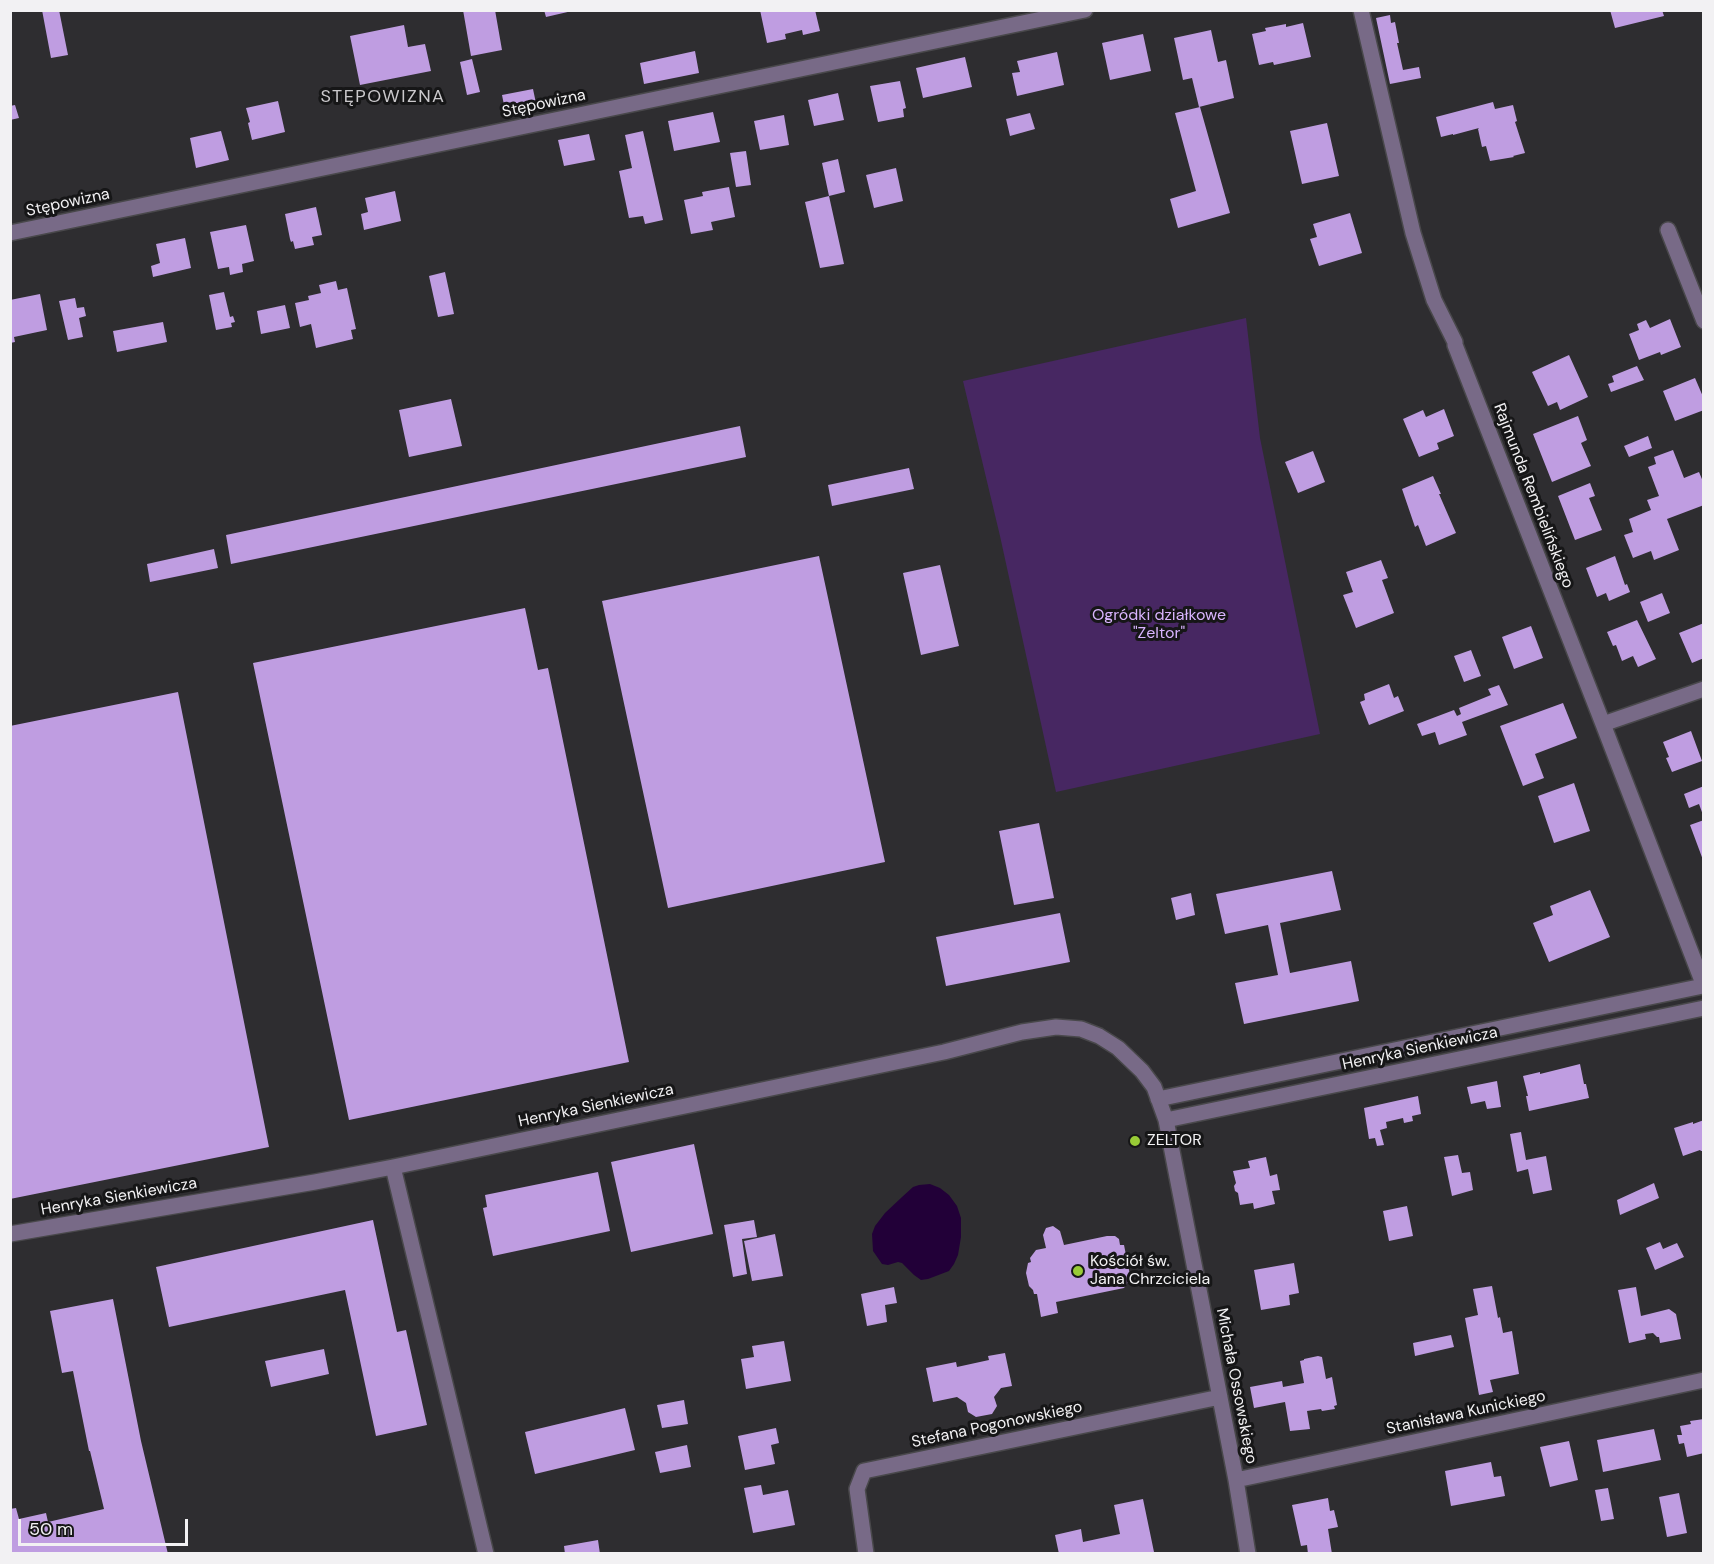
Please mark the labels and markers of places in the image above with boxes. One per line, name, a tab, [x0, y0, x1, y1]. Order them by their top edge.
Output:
place label: ZELTOR	[1147, 1131, 1202, 1151]
marker: ZELTOR	[1128, 1134, 1142, 1148]
place label: Kościół św. Jana Chrzciciela	[1090, 1252, 1210, 1290]
marker: Kościół św. Jana Chrzciciela	[1071, 1264, 1085, 1278]

